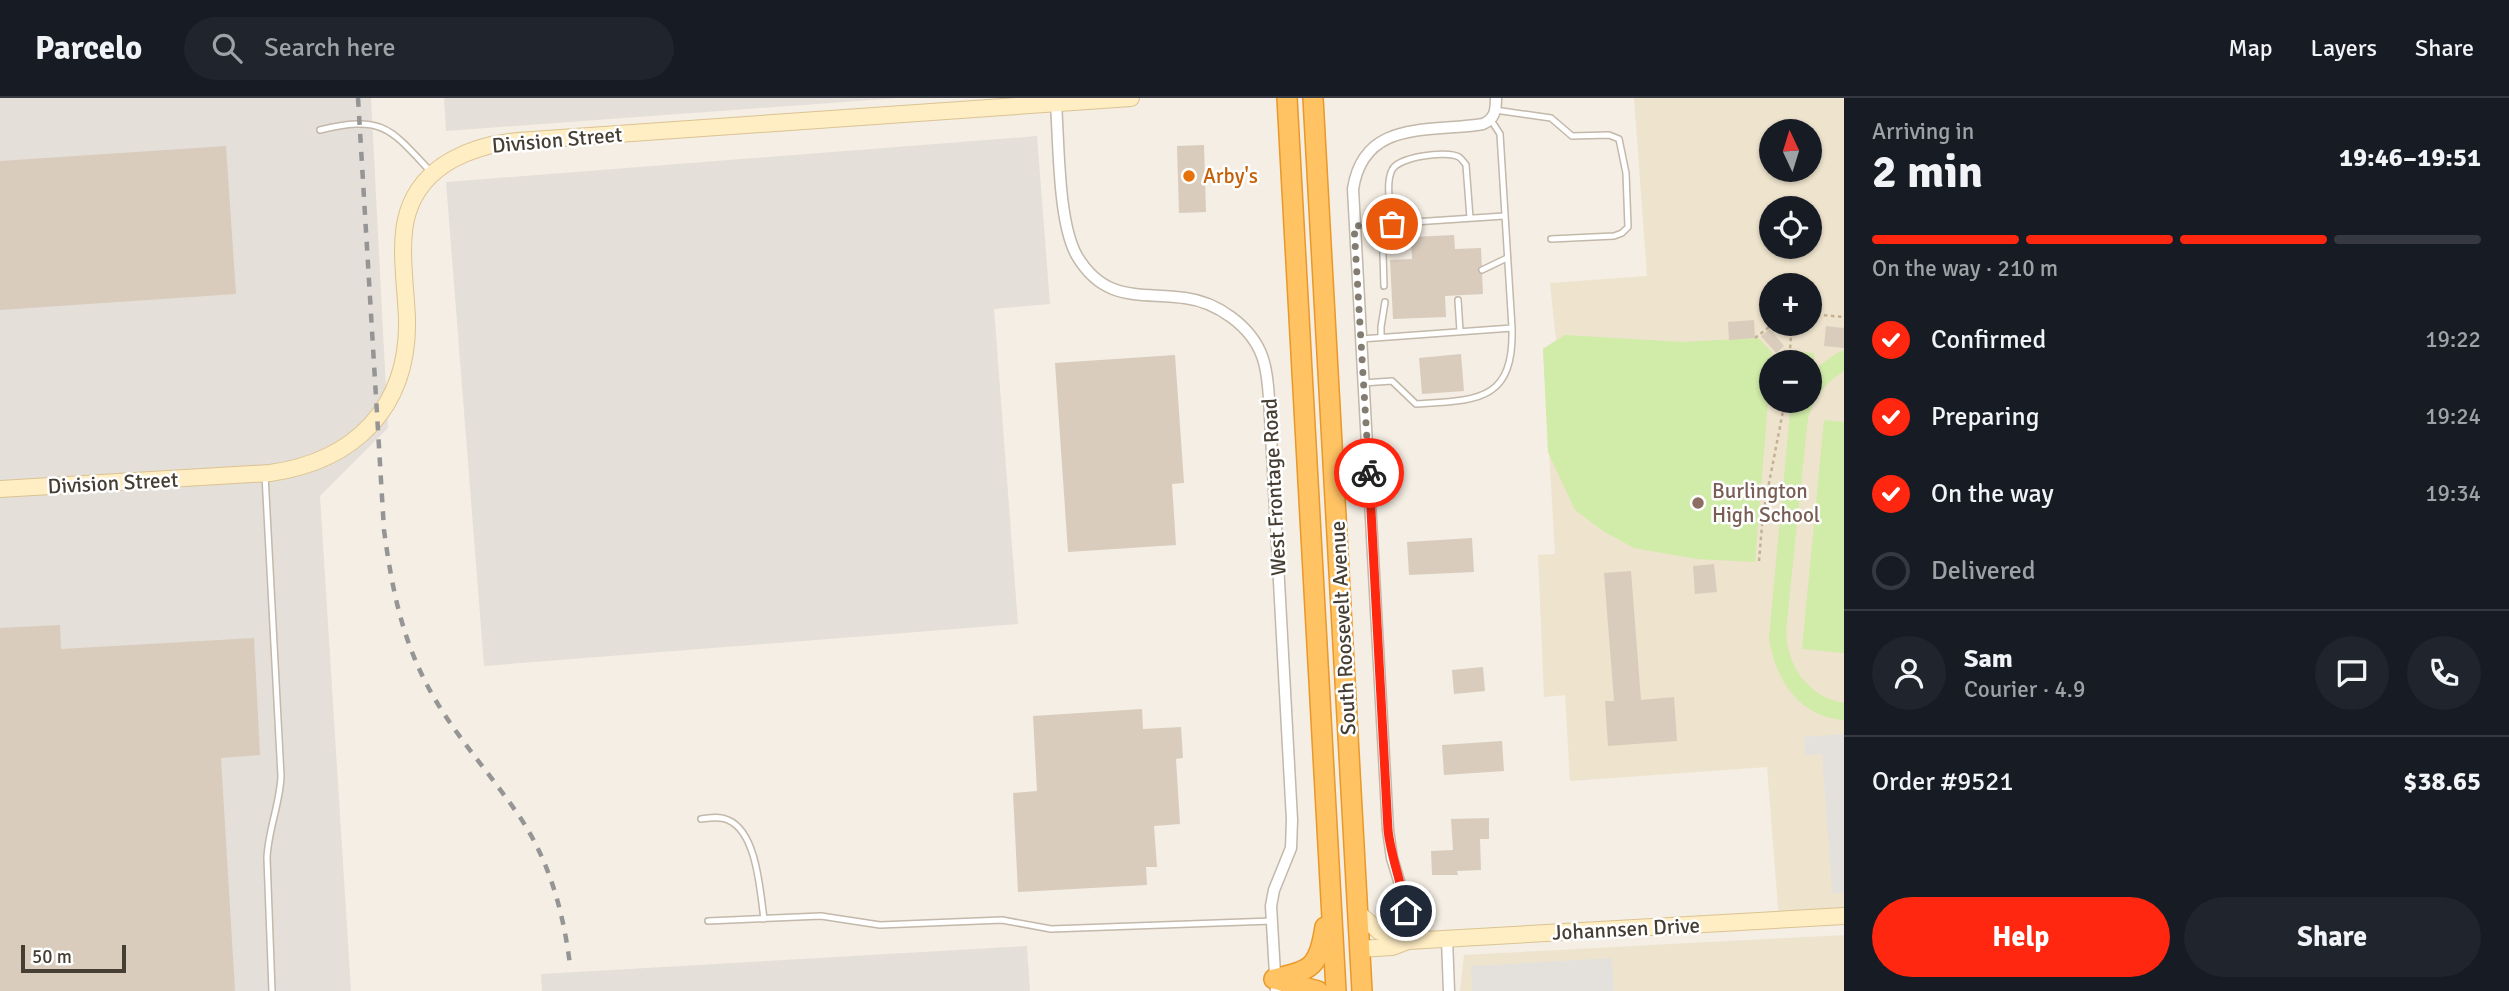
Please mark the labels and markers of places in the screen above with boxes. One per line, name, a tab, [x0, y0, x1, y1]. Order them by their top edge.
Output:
place label: Arby's	[1203, 163, 1258, 189]
marker: Arby's	[1181, 168, 1197, 184]
pin	[1362, 194, 1422, 254]
place label: Burlington High School	[1712, 478, 1820, 528]
marker: Burlington High School	[1690, 495, 1706, 511]
pin	[1376, 881, 1436, 941]

